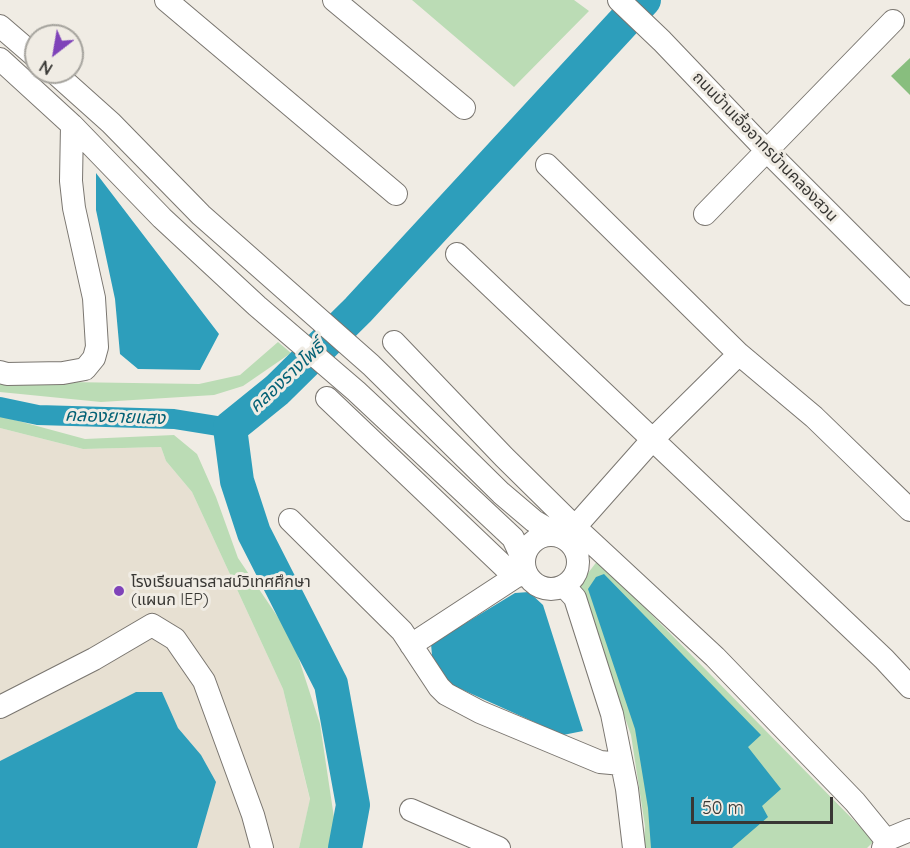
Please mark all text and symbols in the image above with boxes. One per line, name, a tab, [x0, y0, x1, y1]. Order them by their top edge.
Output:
north arrow	[24, 24, 84, 84]
text: N	[36, 56, 56, 79]
street label: ถนนบ้านเอื้ออาทรบ้านคลองสวน	[688, 68, 842, 226]
water label: คลองรางโพธิ์	[245, 337, 329, 417]
water label: คลองยายแสง	[65, 404, 165, 430]
place label: โรงเรียนสารสาสน์วิเทศศึกษา (แผนก IEP)	[131, 572, 311, 610]
marker: โรงเรียนสารสาสน์วิเทศศึกษา (แผนก IEP)	[112, 584, 126, 598]
scale bar	[694, 785, 836, 823]
text: 50 m	[702, 796, 744, 819]

